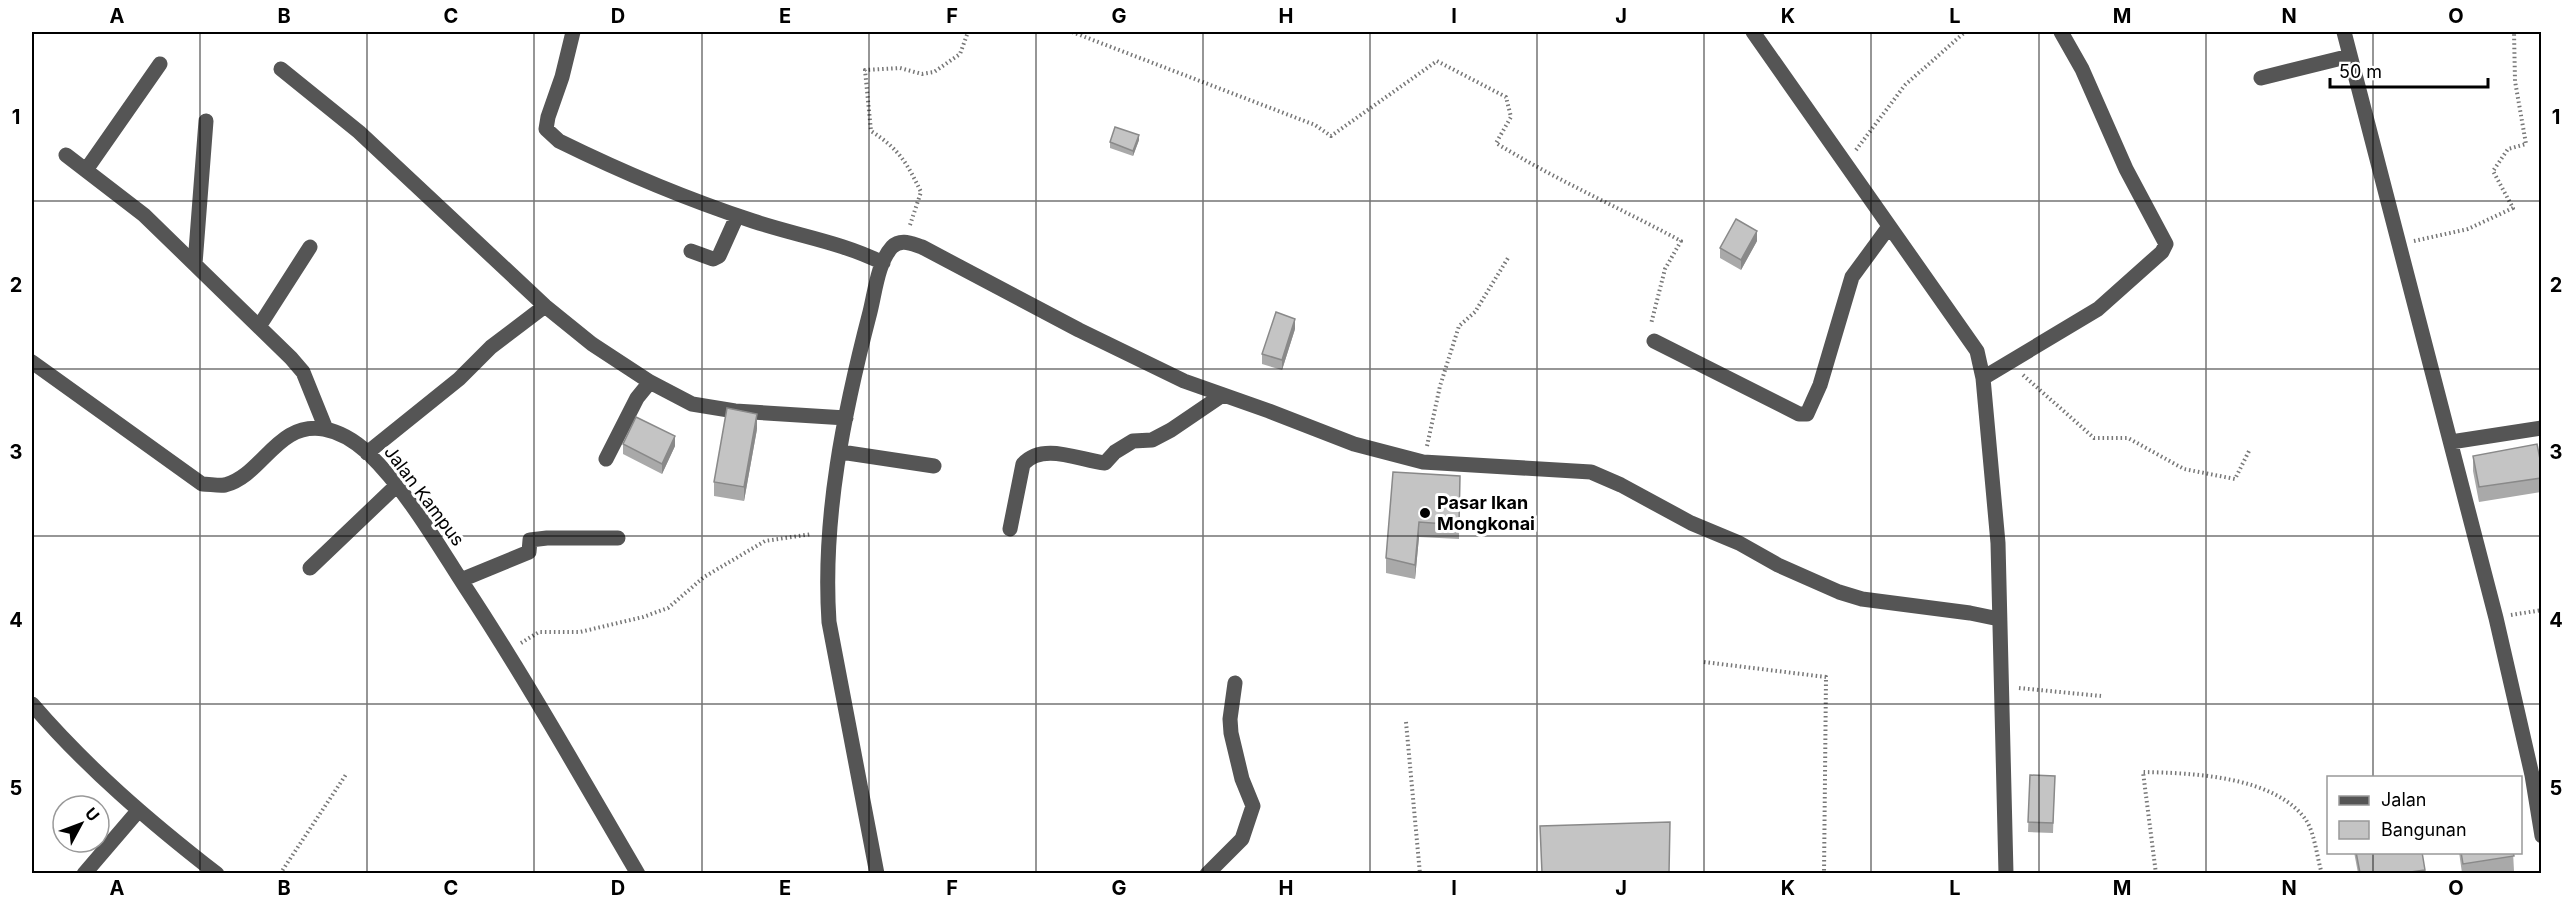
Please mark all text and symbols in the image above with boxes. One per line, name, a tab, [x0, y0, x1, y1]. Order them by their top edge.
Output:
text: A	[110, 4, 125, 28]
text: B	[277, 4, 291, 28]
text: C	[444, 4, 458, 28]
text: D	[611, 4, 625, 28]
text: E	[779, 4, 791, 28]
text: F	[946, 4, 958, 28]
text: G	[1111, 4, 1127, 28]
text: H	[1279, 4, 1293, 28]
text: I	[1451, 4, 1457, 28]
text: J	[1615, 4, 1627, 28]
text: K	[1781, 4, 1795, 28]
text: L	[1949, 4, 1961, 28]
text: M	[2113, 4, 2131, 28]
text: N	[2281, 4, 2297, 28]
text: O	[2448, 4, 2464, 28]
scale bar	[2330, 51, 2488, 89]
text: 50 m	[2339, 61, 2382, 82]
text: 1	[12, 105, 20, 129]
text: 1	[2552, 105, 2560, 129]
text: 2	[10, 273, 22, 297]
text: 2	[2550, 273, 2562, 297]
text: 3	[10, 440, 22, 464]
text: 3	[2550, 440, 2562, 464]
street label: Jalan Kampus	[380, 442, 469, 550]
place label: Pasar Ikan Mongkonai	[1437, 492, 1535, 534]
marker: Pasar Ikan Mongkonai	[1418, 506, 1432, 520]
text: 4	[9, 608, 23, 632]
text: 4	[2549, 608, 2563, 632]
text: 5	[10, 776, 22, 800]
legend	[2327, 776, 2522, 854]
text: 5	[2550, 776, 2562, 800]
text: Jalan	[2381, 789, 2426, 810]
north arrow	[51, 794, 111, 854]
text: U	[81, 803, 104, 825]
text: Bangunan	[2381, 819, 2467, 840]
text: A	[110, 876, 125, 900]
text: B	[277, 876, 291, 900]
text: C	[444, 876, 458, 900]
text: D	[611, 876, 625, 900]
text: E	[779, 876, 791, 900]
text: F	[946, 876, 958, 900]
text: G	[1111, 876, 1127, 900]
text: H	[1279, 876, 1293, 900]
text: I	[1451, 876, 1457, 900]
text: J	[1615, 876, 1627, 900]
text: K	[1781, 876, 1795, 900]
text: L	[1949, 876, 1961, 900]
text: M	[2113, 876, 2131, 900]
text: N	[2281, 876, 2297, 900]
text: O	[2448, 876, 2464, 900]

